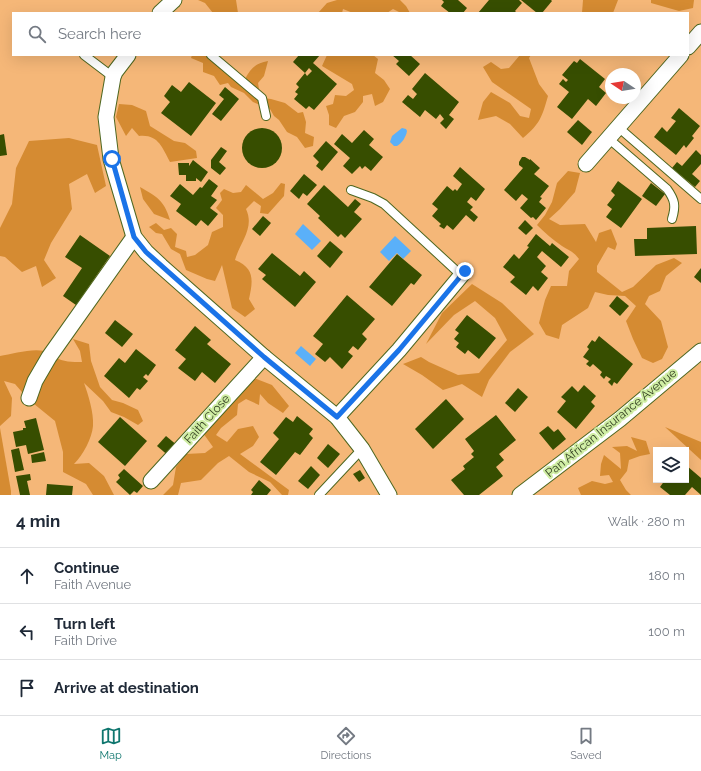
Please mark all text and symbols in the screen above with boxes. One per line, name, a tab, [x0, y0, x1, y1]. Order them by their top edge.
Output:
search box	[12, 12, 689, 56]
icon: search	[26, 23, 48, 45]
text: Search here	[58, 25, 141, 43]
north arrow	[605, 68, 641, 104]
route start	[103, 150, 121, 168]
route end	[456, 262, 474, 280]
street label: Pan African Insurance Avenue	[543, 366, 679, 480]
street label: Faith Close	[181, 392, 233, 446]
map controls	[653, 447, 689, 483]
button: layers	[653, 447, 689, 483]
text: 4 min	[16, 511, 60, 531]
text: Walk · 280 m	[608, 514, 685, 529]
text: Continue	[54, 559, 119, 577]
icon: ahead	[16, 565, 38, 587]
text: 180 m	[649, 568, 685, 583]
text: Faith Avenue	[54, 577, 131, 592]
text: Turn left	[54, 615, 115, 633]
icon: left	[16, 621, 38, 643]
text: 100 m	[648, 624, 685, 639]
text: Faith Drive	[54, 633, 117, 648]
icon: arrive	[16, 677, 38, 699]
text: Arrive at destination	[54, 679, 199, 697]
tab: Map	[99, 725, 122, 762]
tab: Directions	[321, 725, 371, 762]
tab: Saved	[570, 725, 602, 762]

